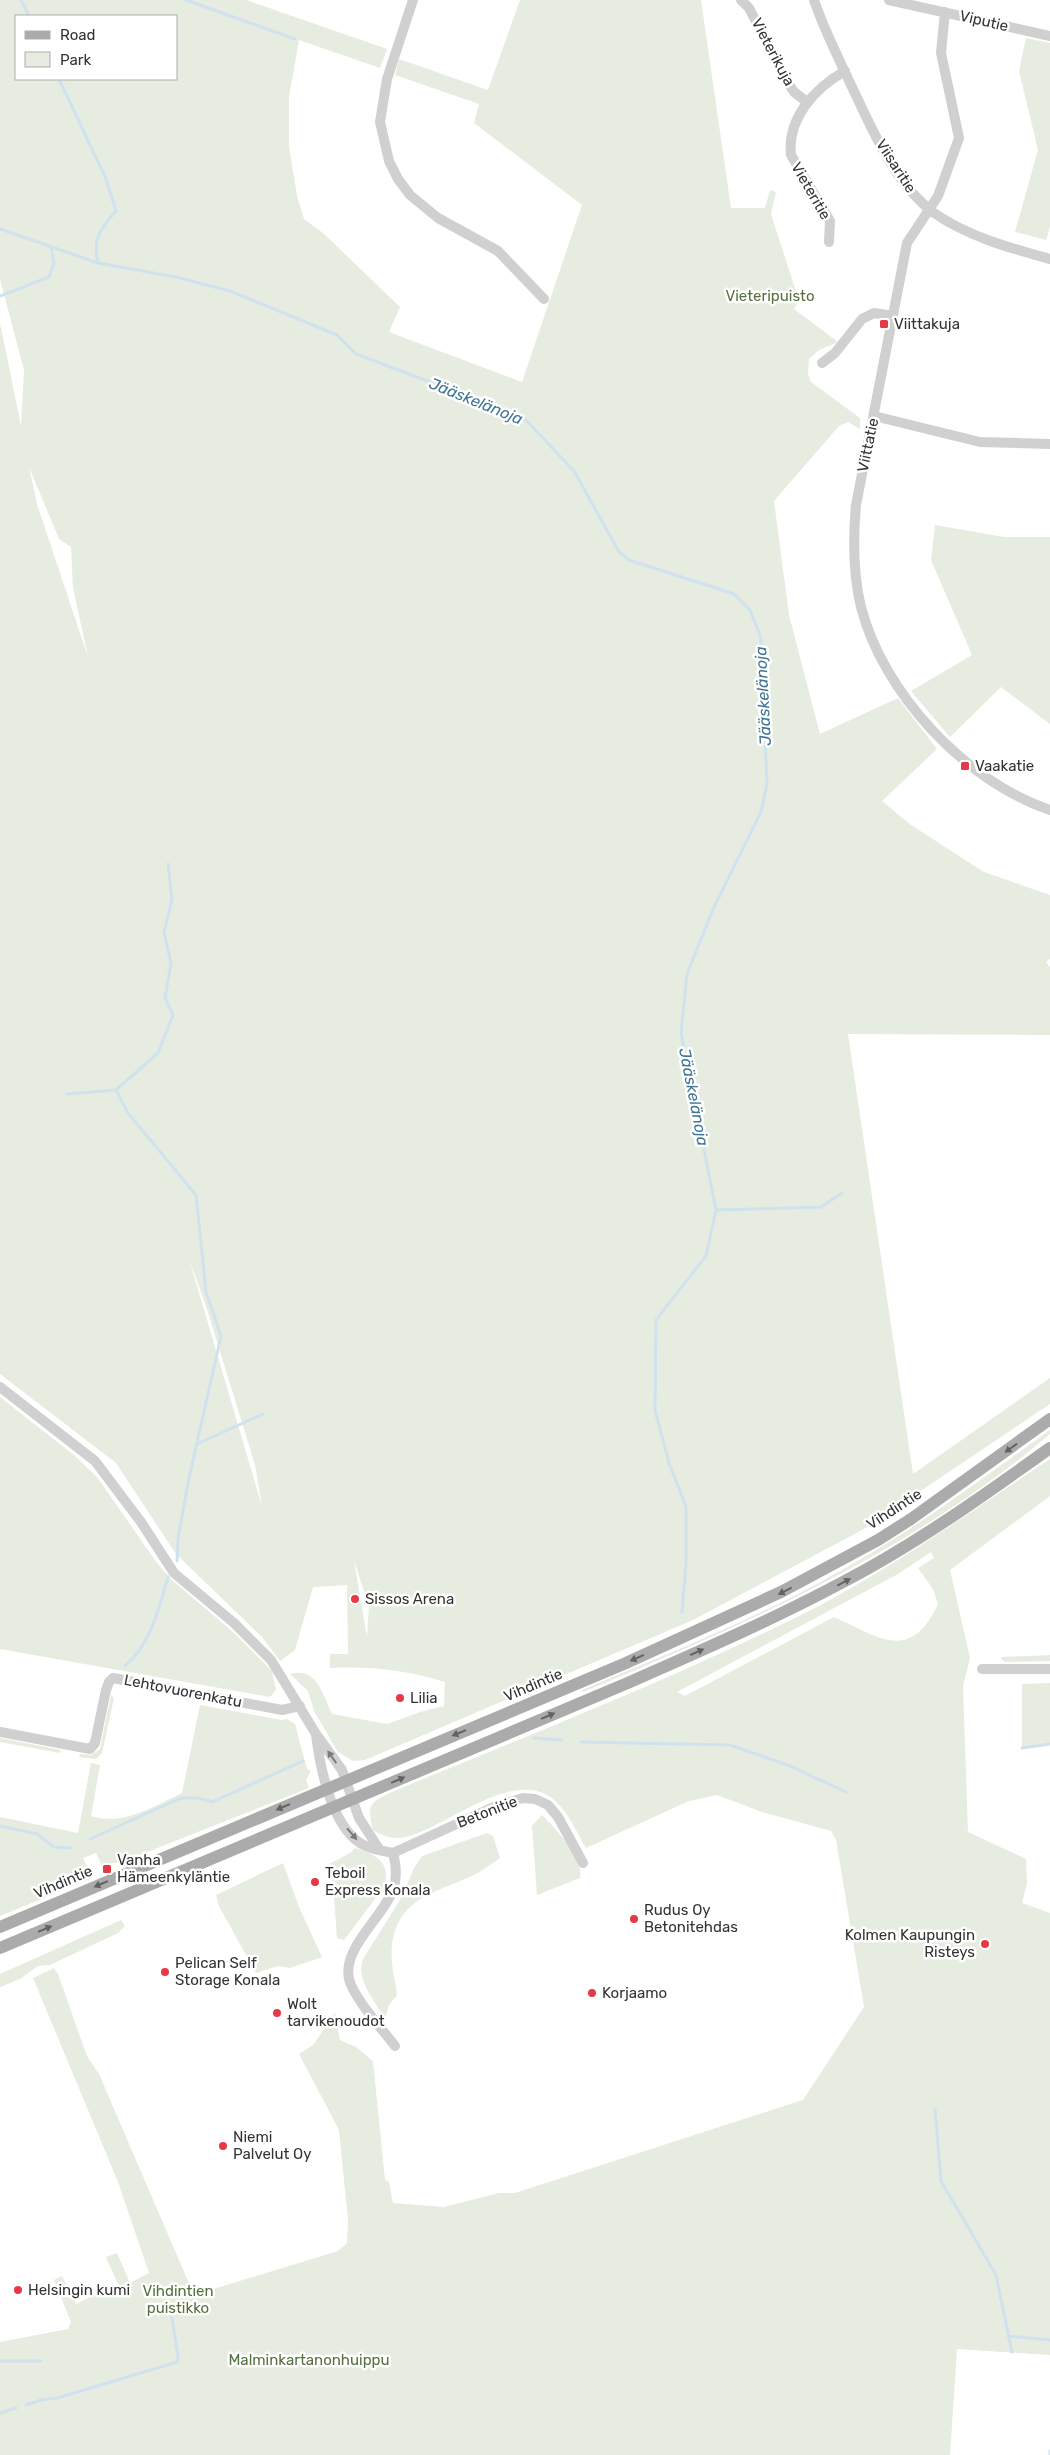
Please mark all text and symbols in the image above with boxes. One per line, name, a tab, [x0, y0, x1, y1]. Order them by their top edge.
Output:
street label: Viputie	[958, 7, 1010, 35]
legend	[15, 15, 178, 80]
street label: Vieterikuja	[748, 15, 798, 89]
text: Road	[60, 26, 96, 44]
text: Park	[60, 51, 91, 69]
street label: Viisaritie	[872, 136, 920, 196]
street label: Vieteritie	[787, 159, 835, 223]
park label: Vieteripuisto	[725, 287, 815, 305]
place label: Viittakuja	[894, 315, 960, 333]
marker: Viittakuja	[878, 318, 890, 330]
water label: Jääskelänoja	[426, 374, 526, 428]
street label: Viittatie	[853, 416, 883, 474]
water label: Jääskelänoja	[751, 646, 775, 746]
place label: Vaakatie	[975, 757, 1034, 775]
marker: Vaakatie	[959, 760, 971, 772]
water label: Jääskelänoja	[675, 1046, 713, 1148]
one-way arrow	[1004, 1442, 1017, 1452]
street label: Vihdintie	[863, 1485, 925, 1533]
one-way arrow	[836, 1578, 851, 1586]
one-way arrow	[778, 1587, 792, 1595]
place label: Sissos Arena	[365, 1590, 454, 1608]
marker: Sissos Arena	[349, 1593, 361, 1605]
one-way arrow	[690, 1648, 704, 1656]
one-way arrow	[630, 1655, 644, 1663]
street label: Vihdintie	[501, 1665, 565, 1705]
street label: Lehtovuorenkatu	[123, 1671, 243, 1711]
place label: Lilia	[410, 1689, 438, 1707]
marker: Lilia	[394, 1692, 406, 1704]
one-way arrow	[541, 1712, 555, 1720]
one-way arrow	[452, 1730, 466, 1738]
one-way arrow	[327, 1750, 337, 1763]
one-way arrow	[391, 1775, 405, 1783]
street label: Betonitie	[454, 1792, 520, 1832]
one-way arrow	[275, 1803, 290, 1811]
one-way arrow	[346, 1827, 357, 1840]
place label: Vanha Hämeenkyläntie	[117, 1851, 230, 1886]
street label: Vihdintie	[31, 1862, 95, 1902]
marker: Vanha Hämeenkyläntie	[101, 1863, 113, 1875]
place label: Teboil Express Konala	[325, 1864, 431, 1899]
marker: Teboil Express Konala	[309, 1876, 321, 1888]
one-way arrow	[94, 1880, 108, 1888]
place label: Rudus Oy Betonitehdas	[644, 1901, 738, 1936]
marker: Rudus Oy Betonitehdas	[628, 1913, 640, 1925]
one-way arrow	[38, 1925, 53, 1933]
place label: Kolmen Kaupungin Risteys	[845, 1926, 975, 1961]
marker: Kolmen Kaupungin Risteys	[979, 1938, 991, 1950]
place label: Pelican Self Storage Konala	[175, 1954, 280, 1989]
marker: Pelican Self Storage Konala	[159, 1966, 171, 1978]
place label: Korjaamo	[602, 1984, 667, 2002]
marker: Korjaamo	[586, 1987, 598, 1999]
place label: Wolt tarvikenoudot	[287, 1995, 385, 2030]
marker: Wolt tarvikenoudot	[271, 2007, 283, 2019]
place label: Niemi Palvelut Oy	[233, 2128, 312, 2163]
marker: Niemi Palvelut Oy	[217, 2140, 229, 2152]
place label: Helsingin kumi	[28, 2281, 130, 2299]
park label: Vihdintien puistikko	[142, 2282, 214, 2317]
marker: Helsingin kumi	[12, 2284, 24, 2296]
park label: Malminkartanonhuippu	[228, 2351, 390, 2369]

